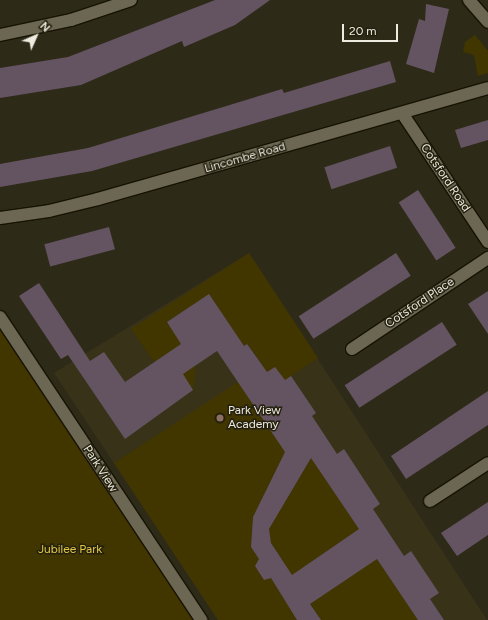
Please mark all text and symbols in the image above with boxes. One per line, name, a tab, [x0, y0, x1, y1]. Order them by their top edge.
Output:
north arrow	[16, 16, 56, 56]
scale bar	[344, 16, 400, 42]
text: N	[37, 20, 52, 35]
text: 20 m	[349, 24, 377, 38]
street label: Lincombe Road	[203, 140, 287, 176]
street label: Cotsford Road	[417, 141, 473, 215]
street label: Cotsford Place	[383, 275, 457, 331]
place label: Park View Academy	[228, 404, 281, 432]
marker: Park View Academy	[215, 413, 225, 423]
street label: Park View	[80, 443, 120, 495]
park label: Jubilee Park	[38, 543, 102, 557]

